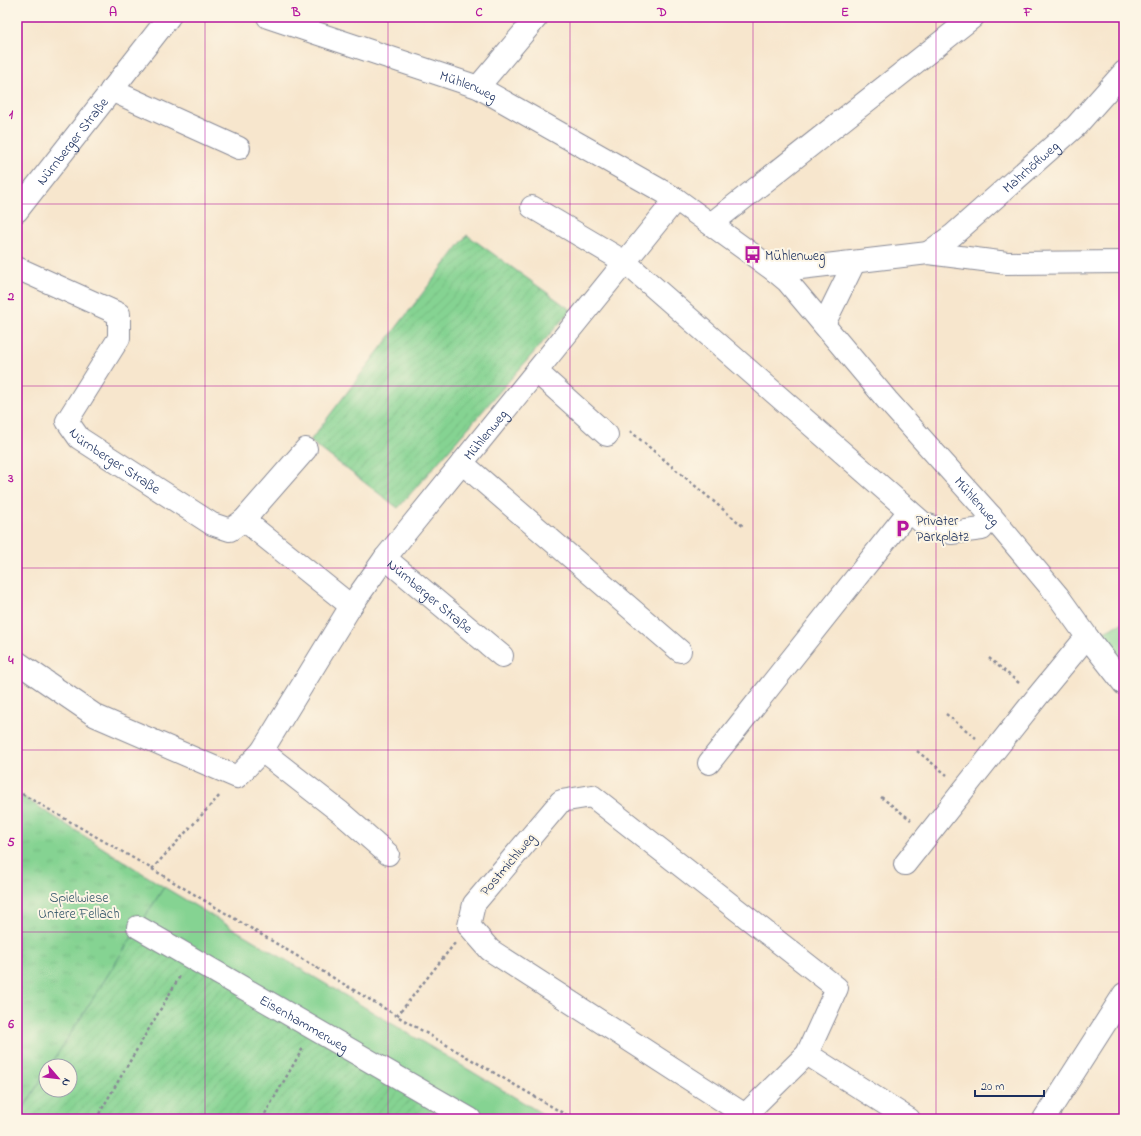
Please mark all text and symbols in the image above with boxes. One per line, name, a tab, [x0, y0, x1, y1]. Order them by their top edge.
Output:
text: A	[109, 3, 117, 22]
text: B	[291, 3, 301, 22]
text: C	[475, 3, 483, 22]
text: D	[656, 3, 667, 22]
text: E	[841, 3, 849, 22]
text: F	[1023, 3, 1033, 22]
street label: Mühlenweg	[437, 66, 501, 109]
street label: Nürnberger Straße	[32, 93, 115, 190]
text: 1	[9, 105, 14, 124]
street label: Mahrhöflweg	[998, 137, 1065, 199]
bus stop icon: Mühlenweg	[742, 245, 762, 265]
place label: Mühlenweg	[765, 246, 825, 268]
text: 2	[7, 287, 15, 306]
street label: Mühlenweg	[459, 405, 514, 466]
street label: Nürnberger Straße	[63, 424, 165, 500]
text: 3	[7, 469, 14, 488]
street label: Mühlenweg	[948, 473, 1004, 532]
place label: Privater Parkplatz	[916, 511, 969, 548]
parking icon: Privater Parkplatz	[893, 518, 913, 538]
street label: Nürnberger Straße	[382, 555, 477, 640]
text: 4	[7, 651, 14, 670]
street label: Postmichlweg	[475, 829, 542, 902]
text: 5	[7, 833, 15, 852]
park label: Spielwiese Untere Fellach	[38, 888, 120, 925]
street label: Eisenhammerweg	[255, 990, 352, 1059]
text: 6	[7, 1015, 14, 1034]
north arrow	[38, 1058, 78, 1098]
scale bar	[975, 1072, 1044, 1098]
text: N	[57, 1075, 75, 1089]
text: 20 m	[981, 1078, 1004, 1096]

